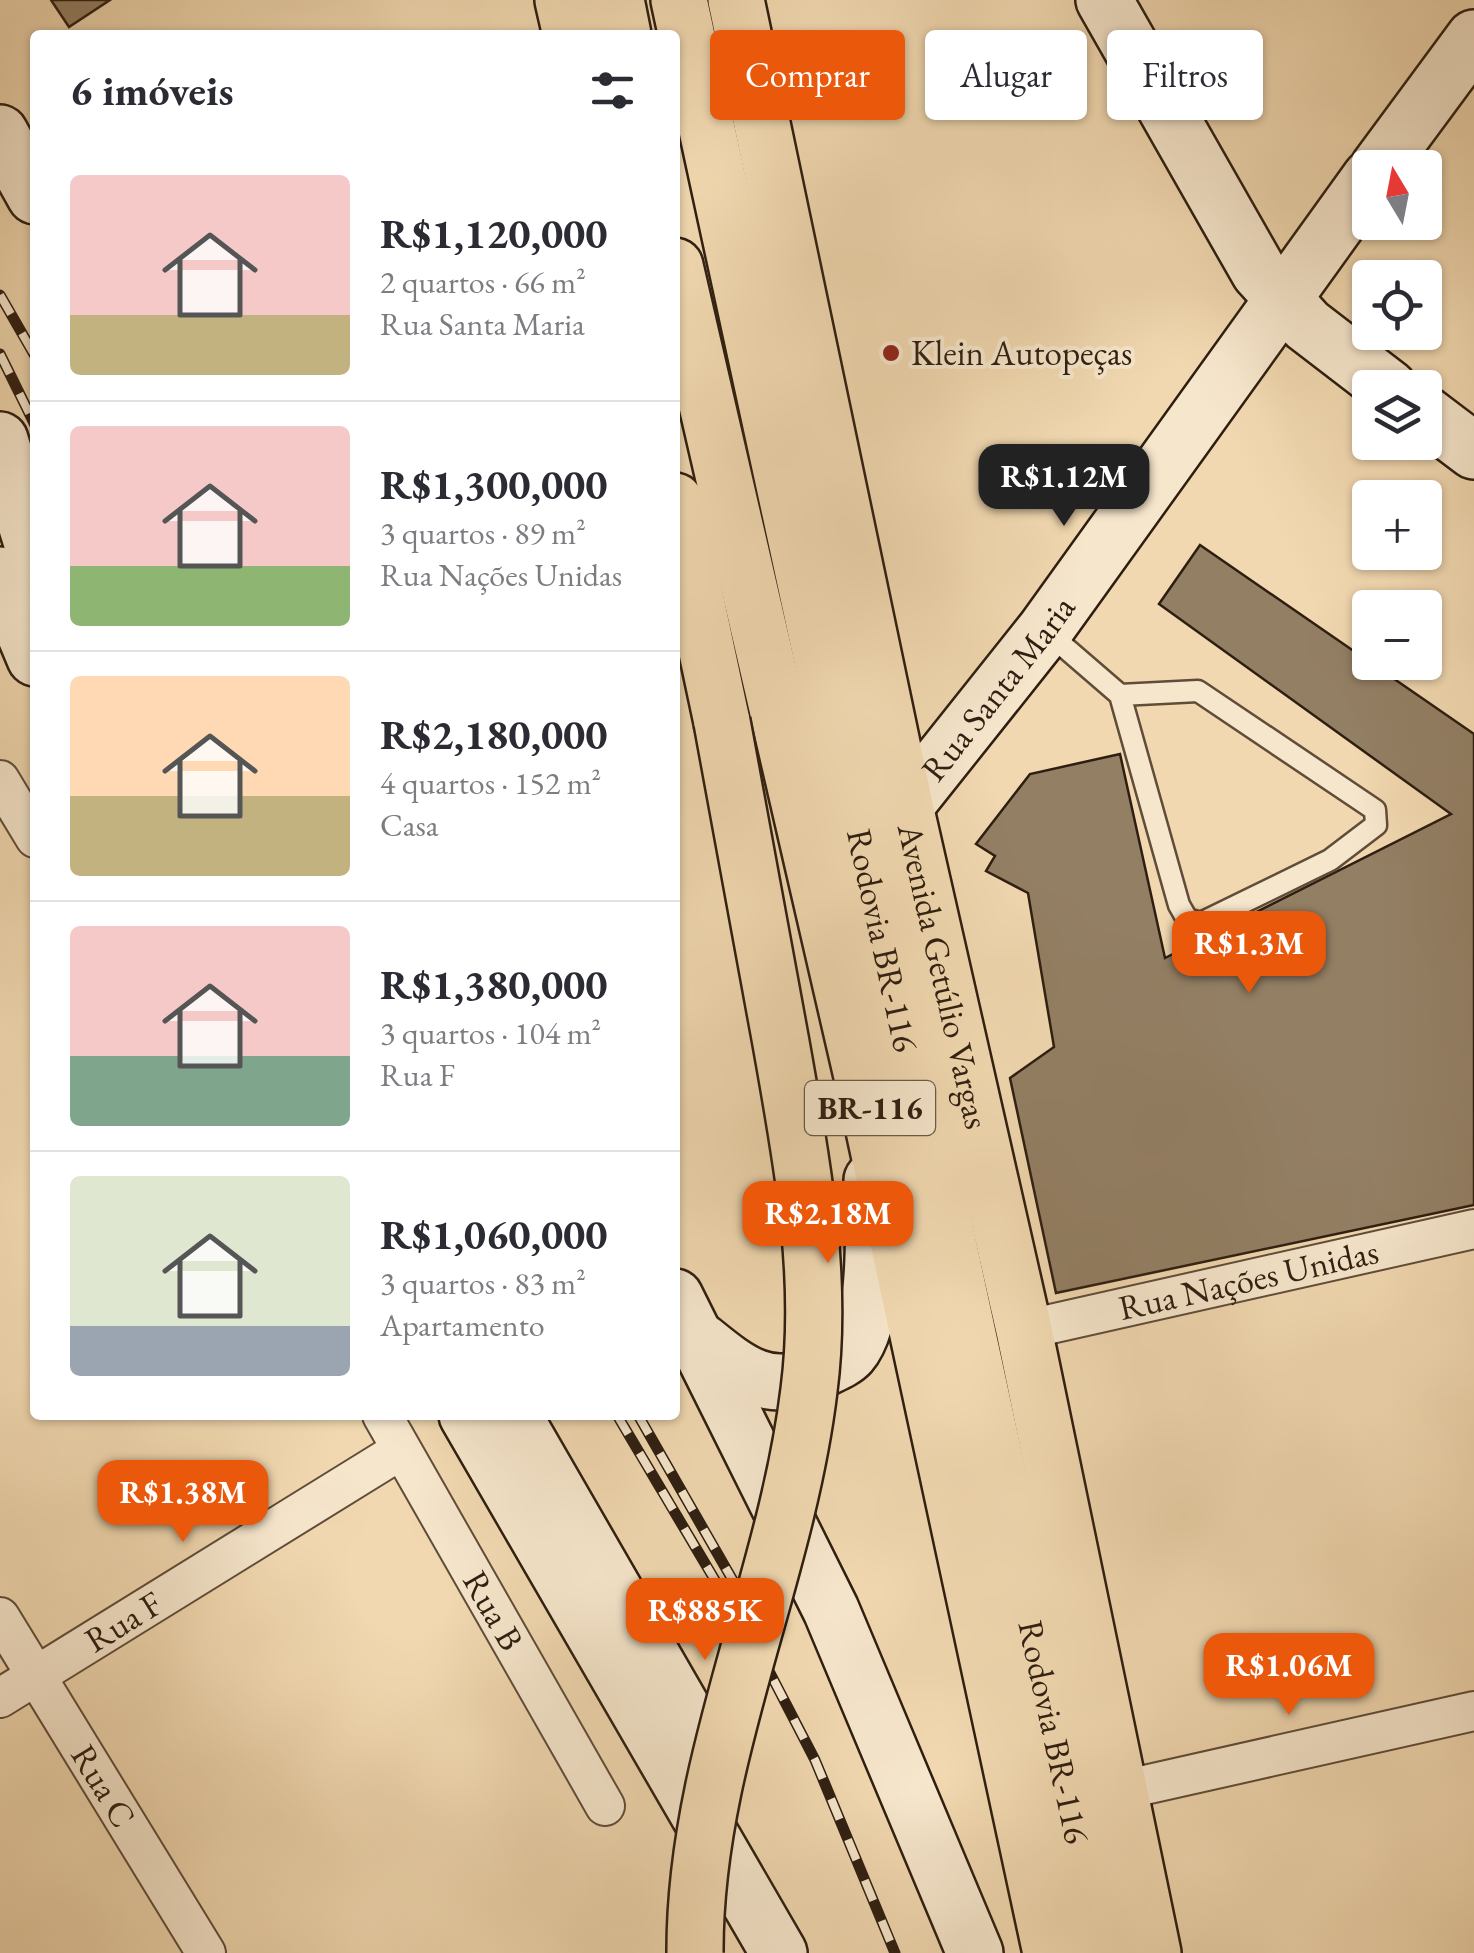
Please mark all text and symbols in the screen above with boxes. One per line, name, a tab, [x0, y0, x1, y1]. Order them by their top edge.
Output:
chip: Comprar	[710, 30, 905, 120]
chip: Alugar	[925, 30, 1087, 120]
chip: Filtros	[1107, 30, 1263, 120]
text: 6 imóveis	[70, 63, 234, 118]
icon: filters	[585, 63, 640, 118]
north arrow	[1352, 150, 1442, 240]
map controls	[1352, 150, 1442, 680]
text: R$1,120,000	[380, 206, 608, 261]
icon: home	[150, 215, 270, 335]
button: locate	[1352, 260, 1442, 350]
text: 2 quartos · 66 m²	[380, 261, 586, 303]
text: Rua Santa Maria	[380, 303, 585, 345]
place label: Klein Autopeças	[911, 330, 1132, 375]
marker: Klein Autopeças	[880, 342, 902, 364]
button: layers	[1352, 370, 1442, 460]
pin: R$1.12M	[972, 444, 1156, 529]
text: R$1.12M	[1000, 455, 1128, 497]
text: R$1,300,000	[380, 457, 608, 512]
icon: home	[150, 466, 270, 586]
button: +	[1352, 480, 1442, 570]
text: 3 quartos · 89 m²	[380, 512, 586, 554]
text: Rua Nações Unidas	[380, 554, 622, 596]
street label: Rua Santa Maria	[911, 586, 1085, 790]
button: −	[1352, 590, 1442, 680]
text: R$2,180,000	[380, 707, 608, 762]
icon: home	[150, 716, 270, 836]
text: 4 quartos · 152 m²	[380, 762, 601, 804]
text: Casa	[380, 804, 439, 846]
street label: Avenida Getúlio Vargas	[887, 818, 1001, 1133]
street label: Rodovia BR-116	[837, 824, 929, 1056]
pin: R$1.3M	[1168, 911, 1330, 996]
text: R$1.3M	[1194, 922, 1304, 964]
text: R$1,380,000	[380, 957, 608, 1012]
icon: home	[150, 966, 270, 1086]
text: 3 quartos · 104 m²	[380, 1012, 601, 1054]
text: Rua F	[380, 1054, 455, 1096]
road number: BR-116	[805, 1081, 935, 1135]
pin: R$2.18M	[736, 1181, 920, 1266]
text: R$2.18M	[764, 1192, 892, 1234]
text: R$1,060,000	[380, 1207, 608, 1262]
icon: home	[150, 1216, 270, 1336]
street label: Rua Nações Unidas	[1114, 1228, 1382, 1330]
text: 3 quartos · 83 m²	[380, 1262, 586, 1304]
text: Apartamento	[380, 1304, 545, 1346]
pin: R$1.38M	[91, 1460, 275, 1545]
text: R$1.38M	[119, 1471, 247, 1513]
street label: Rua B	[453, 1562, 534, 1658]
pin: R$885K	[624, 1578, 786, 1663]
street label: Rua F	[76, 1581, 170, 1662]
text: R$885K	[648, 1589, 762, 1631]
street label: Rodovia BR-116	[1009, 1616, 1101, 1848]
pin: R$1.06M	[1197, 1633, 1381, 1718]
text: R$1.06M	[1225, 1644, 1353, 1686]
street label: Rua C	[61, 1736, 146, 1835]

